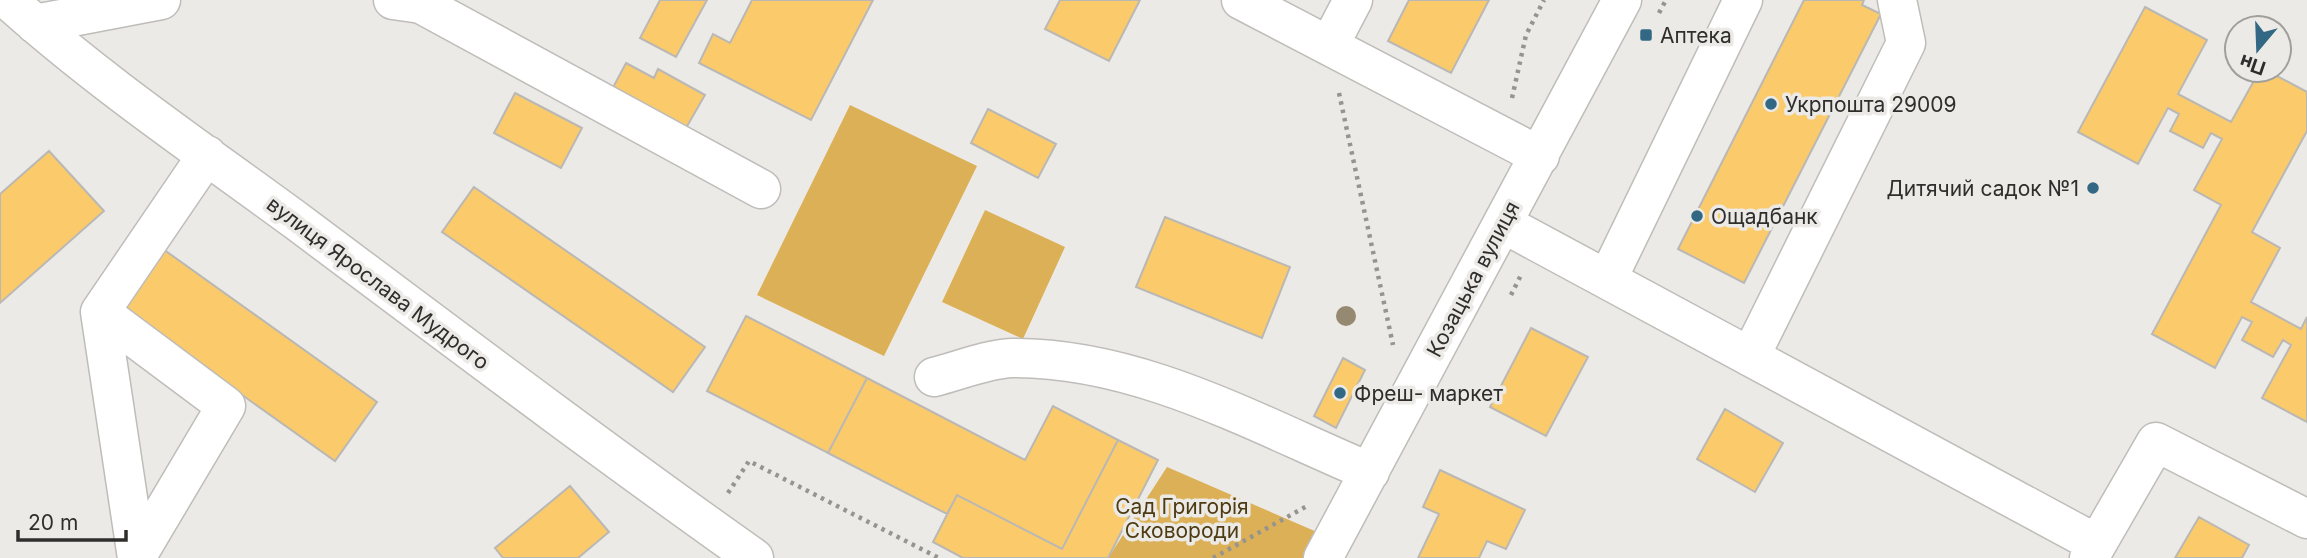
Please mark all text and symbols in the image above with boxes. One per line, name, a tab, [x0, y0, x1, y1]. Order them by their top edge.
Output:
north arrow	[2223, 14, 2293, 84]
place label: Аптека	[1660, 23, 1732, 48]
marker: Аптека	[1638, 27, 1654, 43]
text: Пн	[2237, 49, 2269, 80]
place label: Укрпошта 29009	[1785, 92, 1957, 117]
marker: Укрпошта 29009	[1763, 96, 1779, 112]
place label: Дитячий садок №1	[1887, 176, 2079, 201]
marker: Дитячий садок №1	[2085, 180, 2101, 196]
street label: вулиця Ярослава Мудрого	[262, 191, 494, 375]
street label: Козацька вулиця	[1421, 197, 1525, 361]
place label: Ощадбанк	[1711, 204, 1818, 229]
marker: Ощадбанк	[1689, 208, 1705, 224]
place label: Фреш- маркет	[1354, 381, 1503, 406]
marker: Фреш- маркет	[1332, 385, 1348, 401]
park label: Сад Григорія Сковороди	[1115, 494, 1249, 543]
scale bar	[18, 498, 126, 542]
text: 20 m	[28, 510, 78, 535]

